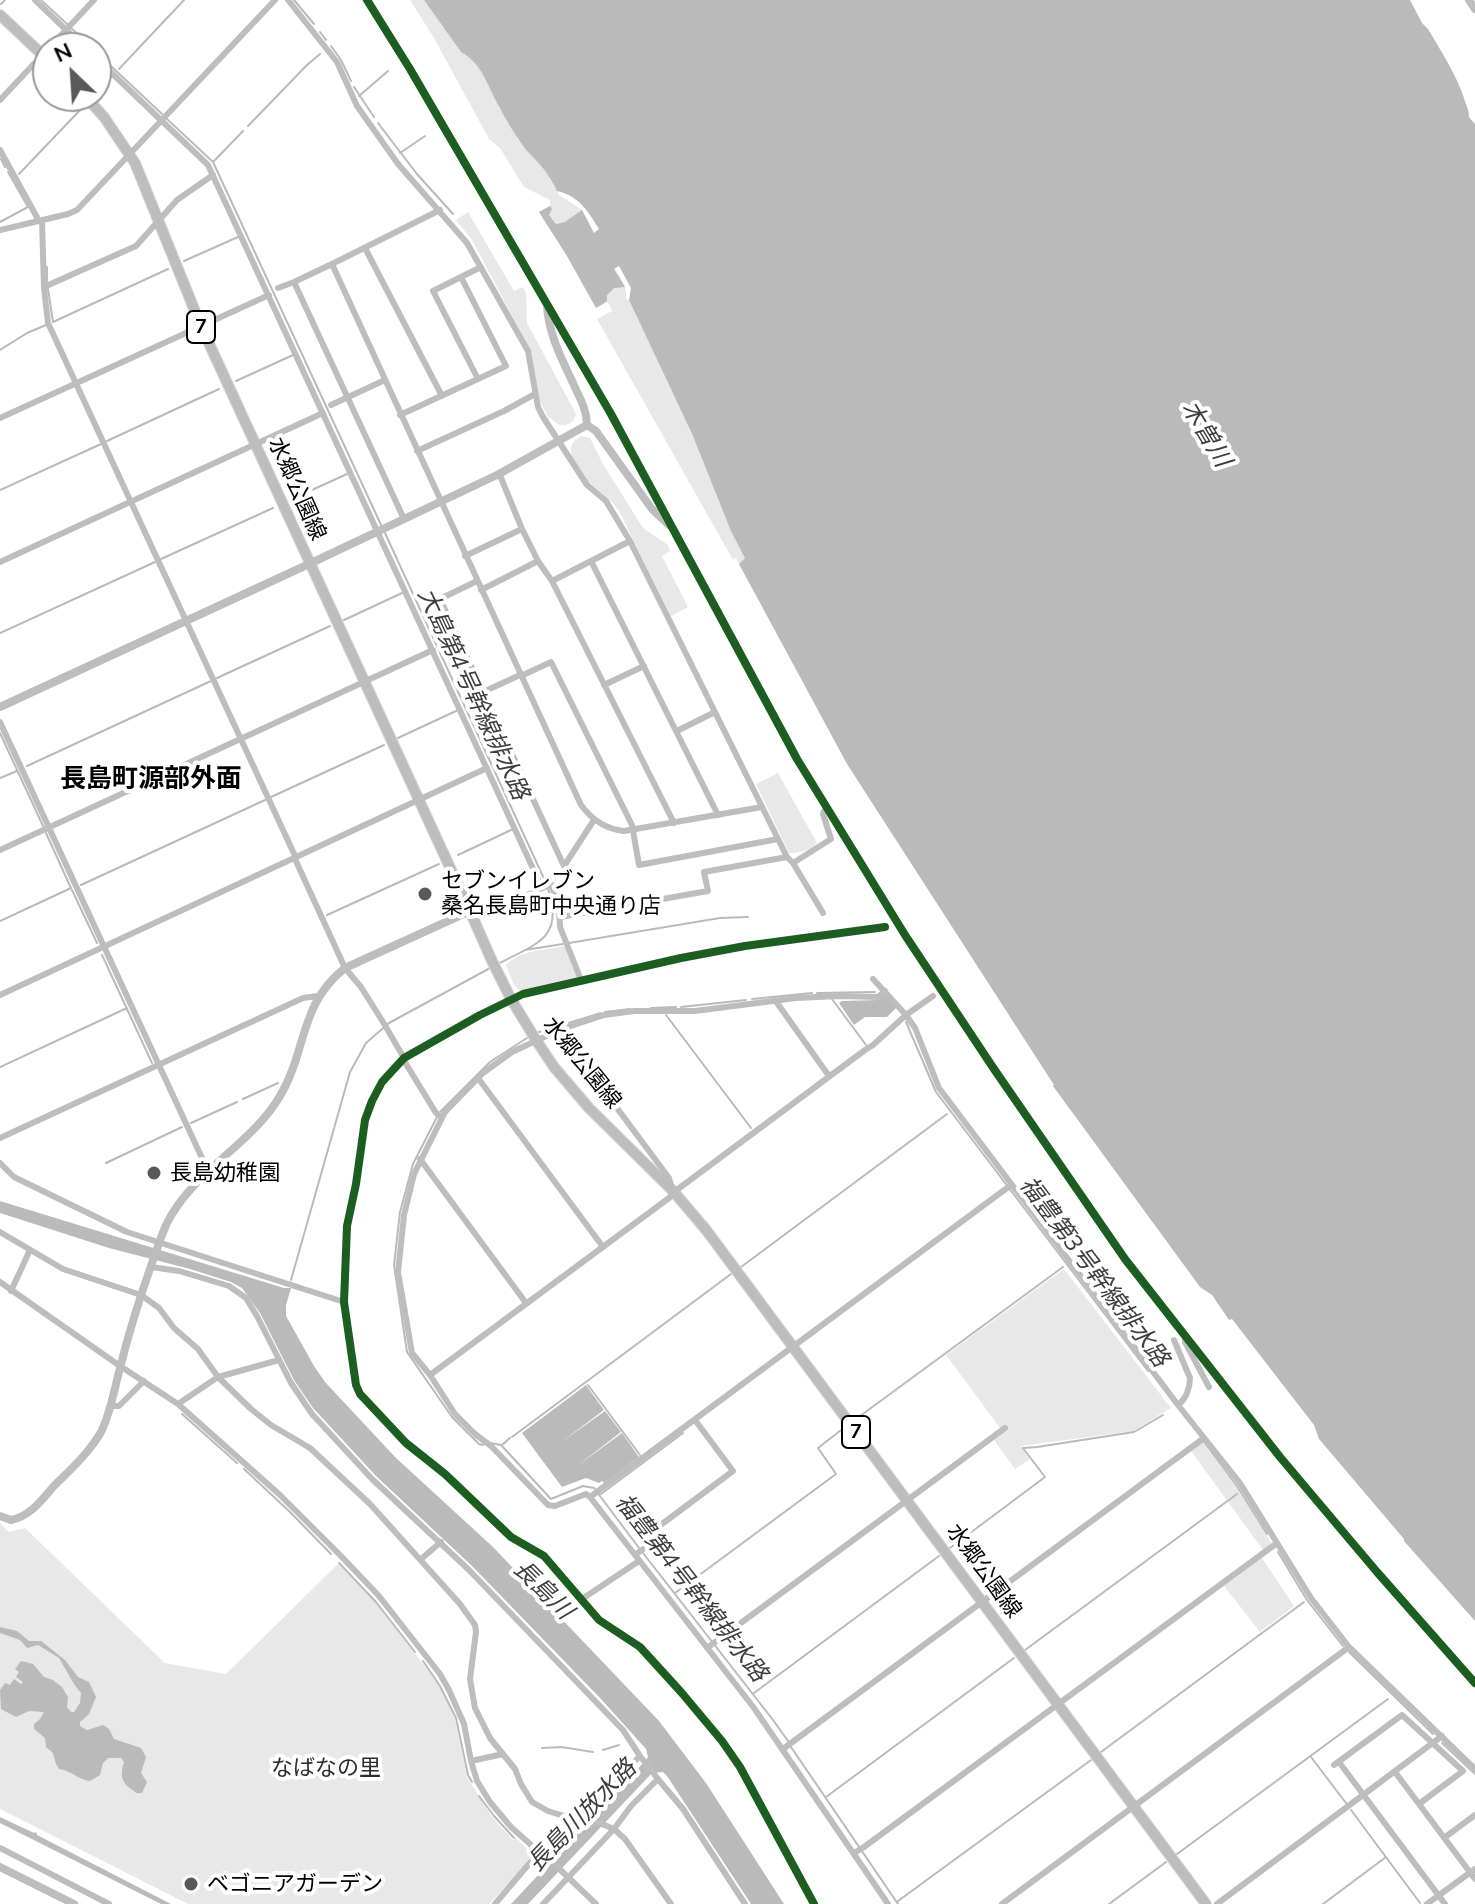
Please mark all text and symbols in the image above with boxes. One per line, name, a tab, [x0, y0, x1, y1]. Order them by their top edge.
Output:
north arrow	[32, 32, 112, 112]
text: N	[49, 36, 76, 68]
road number: 7	[187, 311, 215, 343]
water label: 木曽川	[1175, 396, 1237, 472]
street label: 水郷公園線	[263, 433, 331, 545]
water label: 大島第4号幹線排水路	[411, 584, 535, 804]
district label: 長島町源部外面	[60, 763, 242, 795]
place label: セブンイレブン 桑名長島町中央通り店	[441, 868, 661, 920]
marker: セブンイレブン 桑名長島町中央通り店	[416, 885, 434, 903]
street label: 水郷公園線	[537, 1012, 627, 1114]
place label: 長島幼稚園	[170, 1160, 280, 1186]
marker: 長島幼稚園	[145, 1164, 163, 1182]
water label: 福豊第3号幹線排水路	[1013, 1171, 1175, 1373]
road number: 7	[842, 1416, 870, 1448]
water label: 福豊第4号幹線排水路	[609, 1488, 773, 1688]
street label: 水郷公園線	[941, 1519, 1027, 1623]
water label: 長島川	[507, 1554, 579, 1626]
water label: 長島川放水路	[522, 1754, 642, 1878]
park label: なばなの里	[271, 1755, 381, 1781]
place label: ベゴニアガーデン	[207, 1871, 383, 1897]
marker: ベゴニアガーデン	[182, 1875, 200, 1893]

